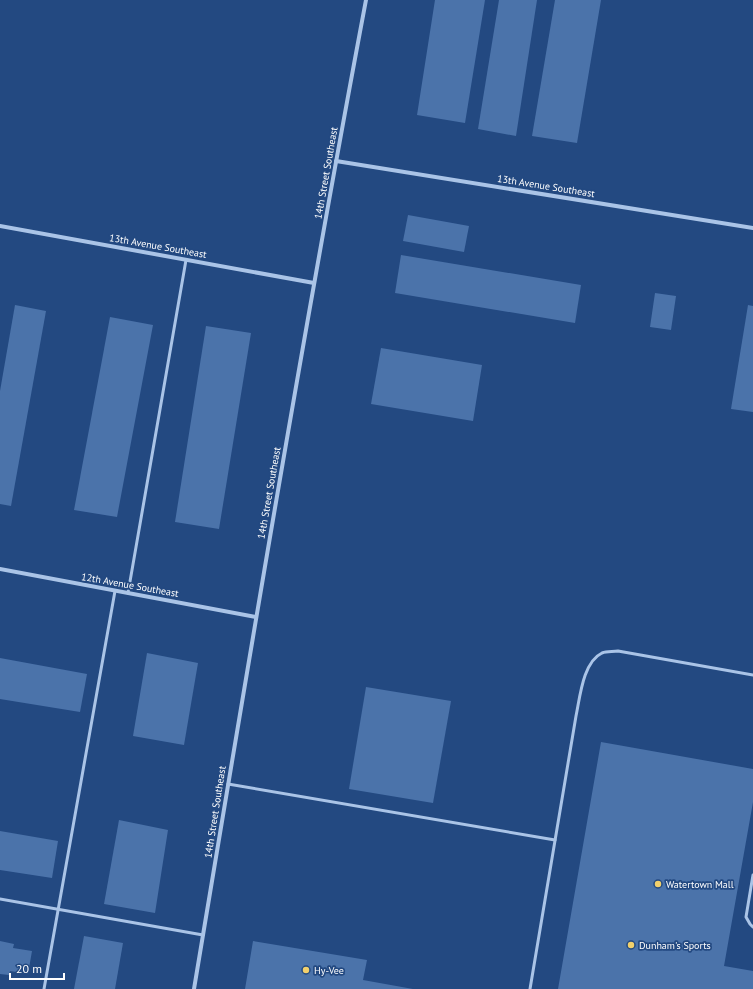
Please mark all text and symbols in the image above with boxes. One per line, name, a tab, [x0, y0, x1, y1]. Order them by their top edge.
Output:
street label: 14th Street Southeast	[312, 125, 341, 220]
street label: 13th Avenue Southeast	[496, 172, 596, 200]
street label: 13th Avenue Southeast	[108, 231, 208, 261]
street label: 14th Street Southeast	[255, 445, 284, 540]
street label: 12th Avenue Southeast	[80, 570, 180, 600]
street label: 14th Street Southeast	[201, 764, 229, 859]
place label: Watertown Mall	[666, 878, 734, 891]
marker: Watertown Mall	[653, 879, 663, 889]
place label: Dunham's Sports	[639, 939, 711, 952]
marker: Dunham's Sports	[626, 940, 636, 950]
scale bar	[10, 955, 64, 981]
text: 20 m	[16, 961, 42, 976]
place label: Hy-Vee	[314, 964, 344, 977]
marker: Hy-Vee	[301, 965, 311, 975]

